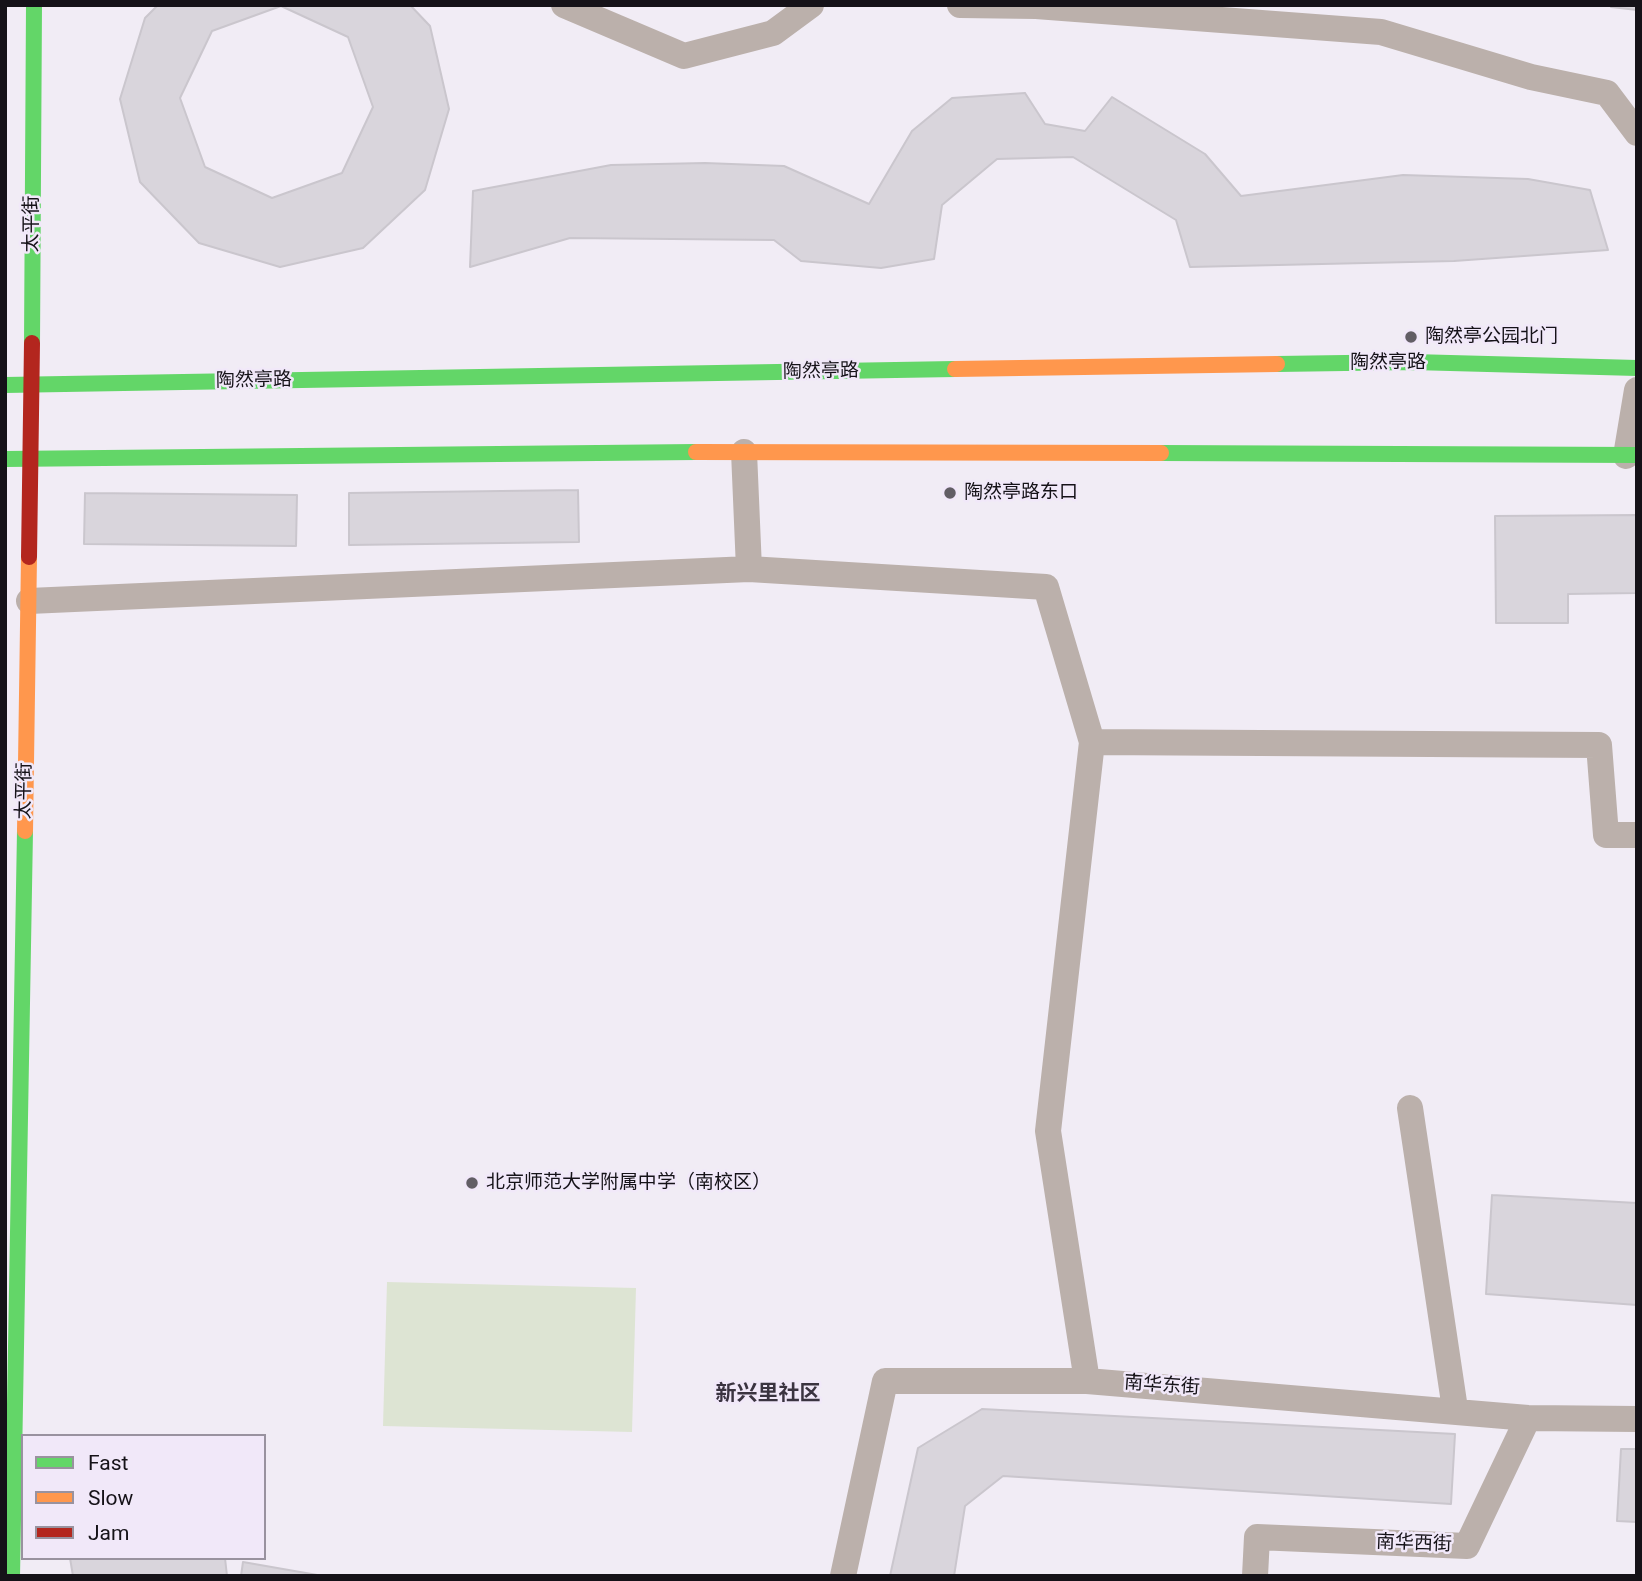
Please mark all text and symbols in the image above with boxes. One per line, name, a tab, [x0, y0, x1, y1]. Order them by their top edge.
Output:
street label: 太平街	[21, 196, 43, 252]
place label: 陶然亭公园北门	[1425, 326, 1558, 348]
marker: 陶然亭公园北门	[1403, 329, 1419, 345]
street label: 陶然亭路	[1350, 352, 1426, 374]
street label: 陶然亭路	[783, 360, 859, 384]
street label: 陶然亭路	[216, 369, 292, 393]
place label: 陶然亭路东口	[964, 482, 1078, 504]
marker: 陶然亭路东口	[942, 485, 958, 501]
street label: 太平街	[13, 762, 37, 820]
place label: 北京师范大学附属中学（南校区）	[486, 1172, 771, 1194]
marker: 北京师范大学附属中学（南校区）	[464, 1175, 480, 1191]
street label: 南华东街	[1123, 1372, 1201, 1400]
district label: 新兴里社区	[716, 1382, 820, 1408]
legend	[21, 1434, 266, 1560]
text: Fast	[88, 1451, 128, 1475]
text: Slow	[88, 1486, 133, 1510]
text: Jam	[88, 1521, 129, 1545]
street label: 南华西街	[1376, 1531, 1452, 1557]

